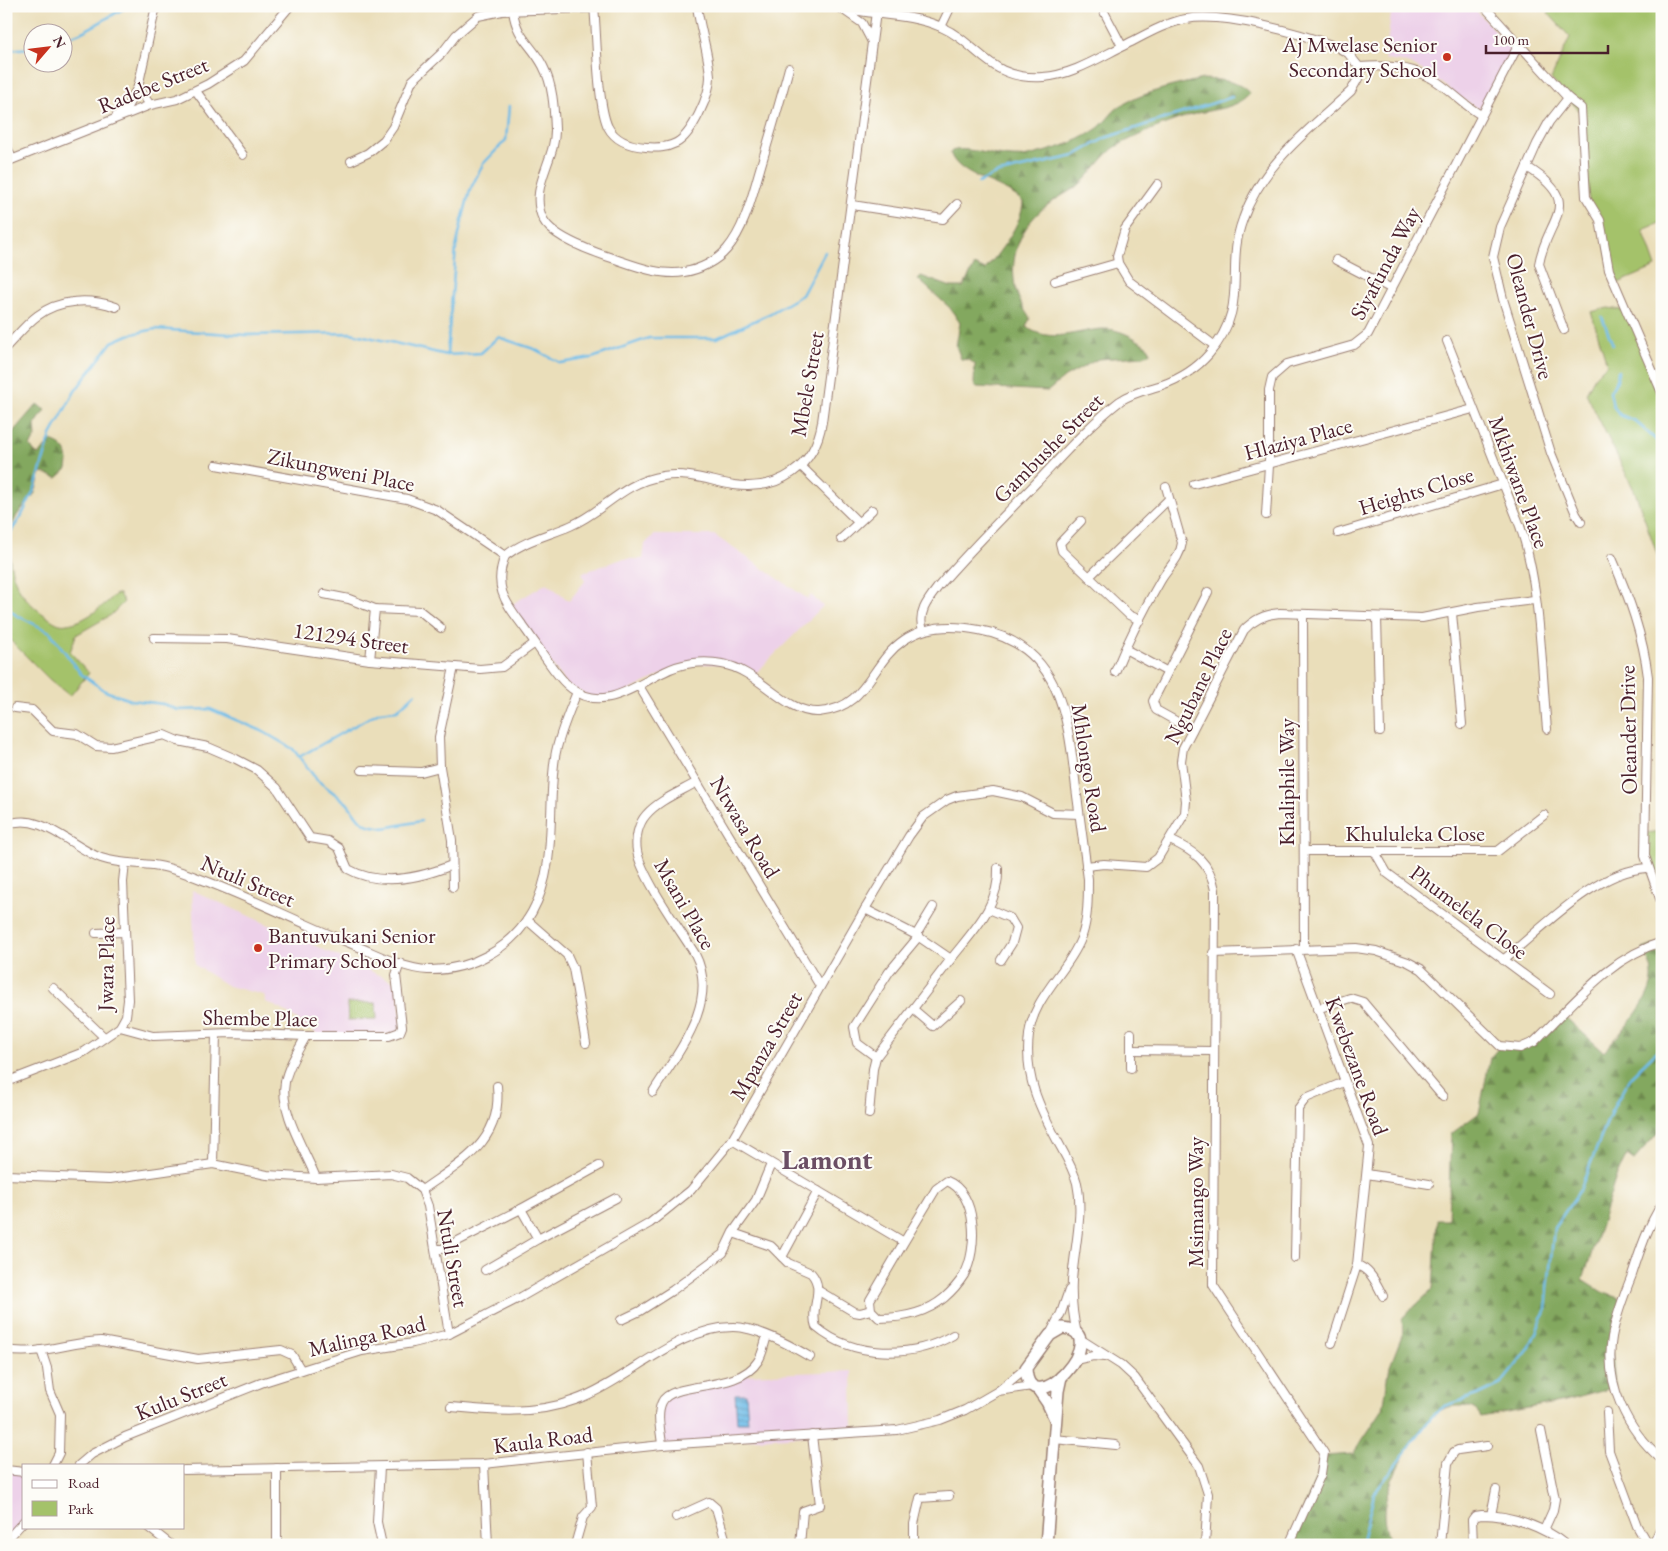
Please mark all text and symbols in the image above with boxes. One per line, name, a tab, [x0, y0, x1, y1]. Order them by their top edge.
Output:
north arrow	[22, 22, 72, 72]
scale bar	[1486, 22, 1608, 54]
place label: Aj Mwelase Senior Secondary School	[1281, 30, 1438, 84]
text: 100 m	[1493, 30, 1530, 49]
text: N	[49, 33, 70, 52]
street label: Radebe Street	[93, 50, 213, 120]
marker: Aj Mwelase Senior Secondary School	[1441, 51, 1453, 63]
street label: Siyafunda Way	[1343, 201, 1427, 325]
street label: Oleander Drive	[1499, 250, 1561, 383]
street label: Mbele Street	[783, 329, 831, 439]
street label: Gambushe Street	[987, 387, 1109, 509]
street label: Hlaziya Place	[1241, 411, 1356, 467]
street label: Mkhiwane Place	[1482, 412, 1556, 552]
street label: Zikungweni Place	[265, 441, 418, 499]
street label: Heights Close	[1355, 460, 1477, 522]
street label: 121294 Street	[291, 616, 411, 660]
street label: Ngubane Place	[1157, 623, 1239, 749]
street label: Oleander Drive	[1612, 665, 1644, 795]
street label: Mhlongo Road	[1065, 702, 1114, 835]
street label: Khaliphile Way	[1272, 718, 1301, 846]
street label: Ntwasa Road	[703, 771, 787, 884]
street label: Khululeka Close	[1345, 819, 1485, 848]
street label: Ntuli Street	[197, 848, 299, 914]
street label: Msani Place	[647, 853, 723, 955]
street label: Phumelela Close	[1404, 858, 1534, 966]
street label: Jwara Place	[91, 916, 121, 1014]
place label: Bantuvukani Senior Primary School	[268, 921, 436, 975]
marker: Bantuvukani Senior Primary School	[252, 942, 264, 954]
street label: Mpanza Street	[723, 986, 809, 1106]
street label: Kwebezane Road	[1318, 993, 1396, 1140]
street label: Shembe Place	[202, 1002, 318, 1034]
street label: Msimango Way	[1181, 1136, 1210, 1267]
district label: Lamont	[781, 1141, 873, 1177]
street label: Ntuli Street	[430, 1207, 476, 1310]
street label: Malinga Road	[306, 1308, 429, 1364]
street label: Kulu Street	[131, 1365, 231, 1427]
street label: Kaula Road	[492, 1419, 595, 1460]
legend	[22, 1464, 185, 1528]
text: Road	[68, 1473, 100, 1492]
text: Park	[68, 1499, 95, 1518]

